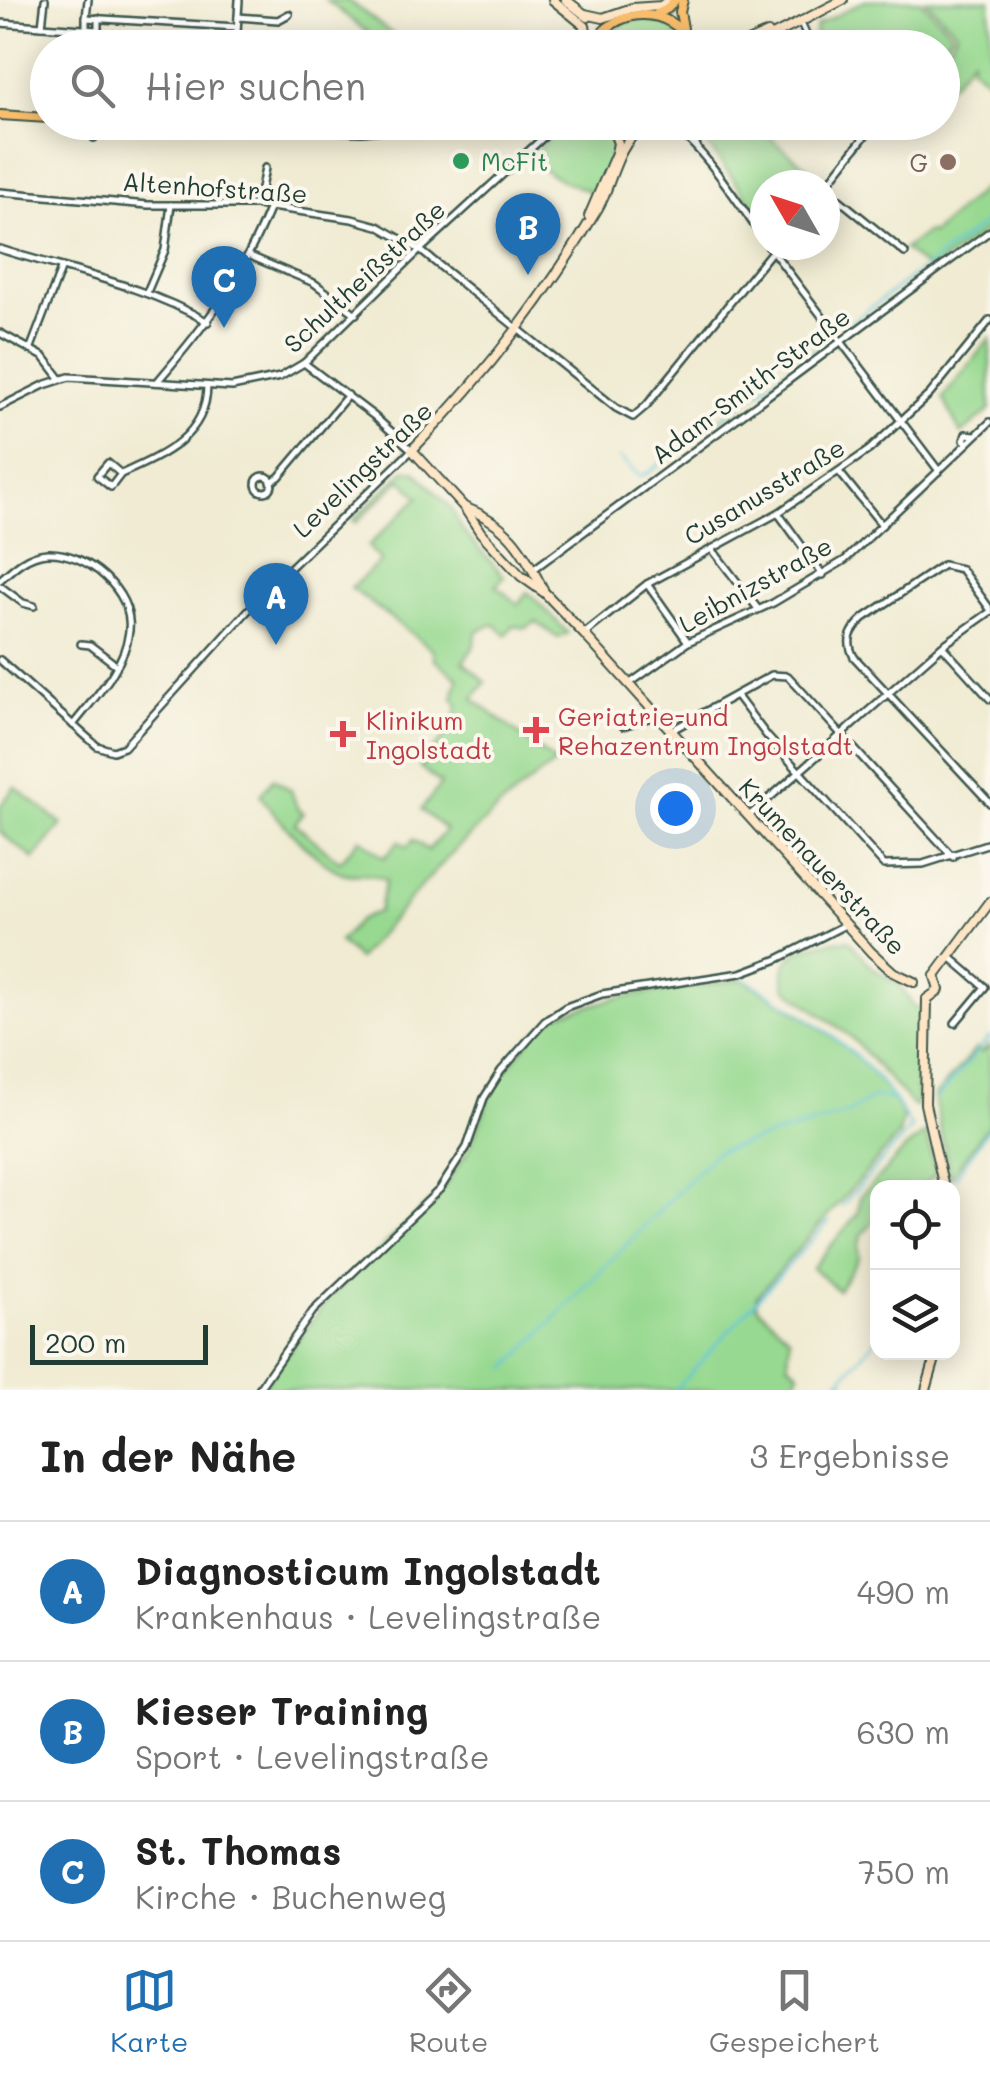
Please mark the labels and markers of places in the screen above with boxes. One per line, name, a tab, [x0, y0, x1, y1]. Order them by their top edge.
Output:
place label: McFit	[481, 145, 548, 177]
place label: G	[909, 146, 928, 178]
marker: McFit	[450, 150, 472, 172]
marker: G	[937, 151, 959, 173]
pin: B	[496, 192, 560, 275]
pin: C	[192, 245, 256, 328]
pin: A	[244, 562, 308, 645]
place label: Geriatrie-und Rehazentrum Ingolstadt	[558, 700, 854, 761]
place label: Klinikum Ingolstadt	[366, 704, 492, 765]
marker: Geriatrie-und Rehazentrum Ingolstadt	[523, 717, 549, 743]
marker: Klinikum Ingolstadt	[330, 721, 356, 747]

